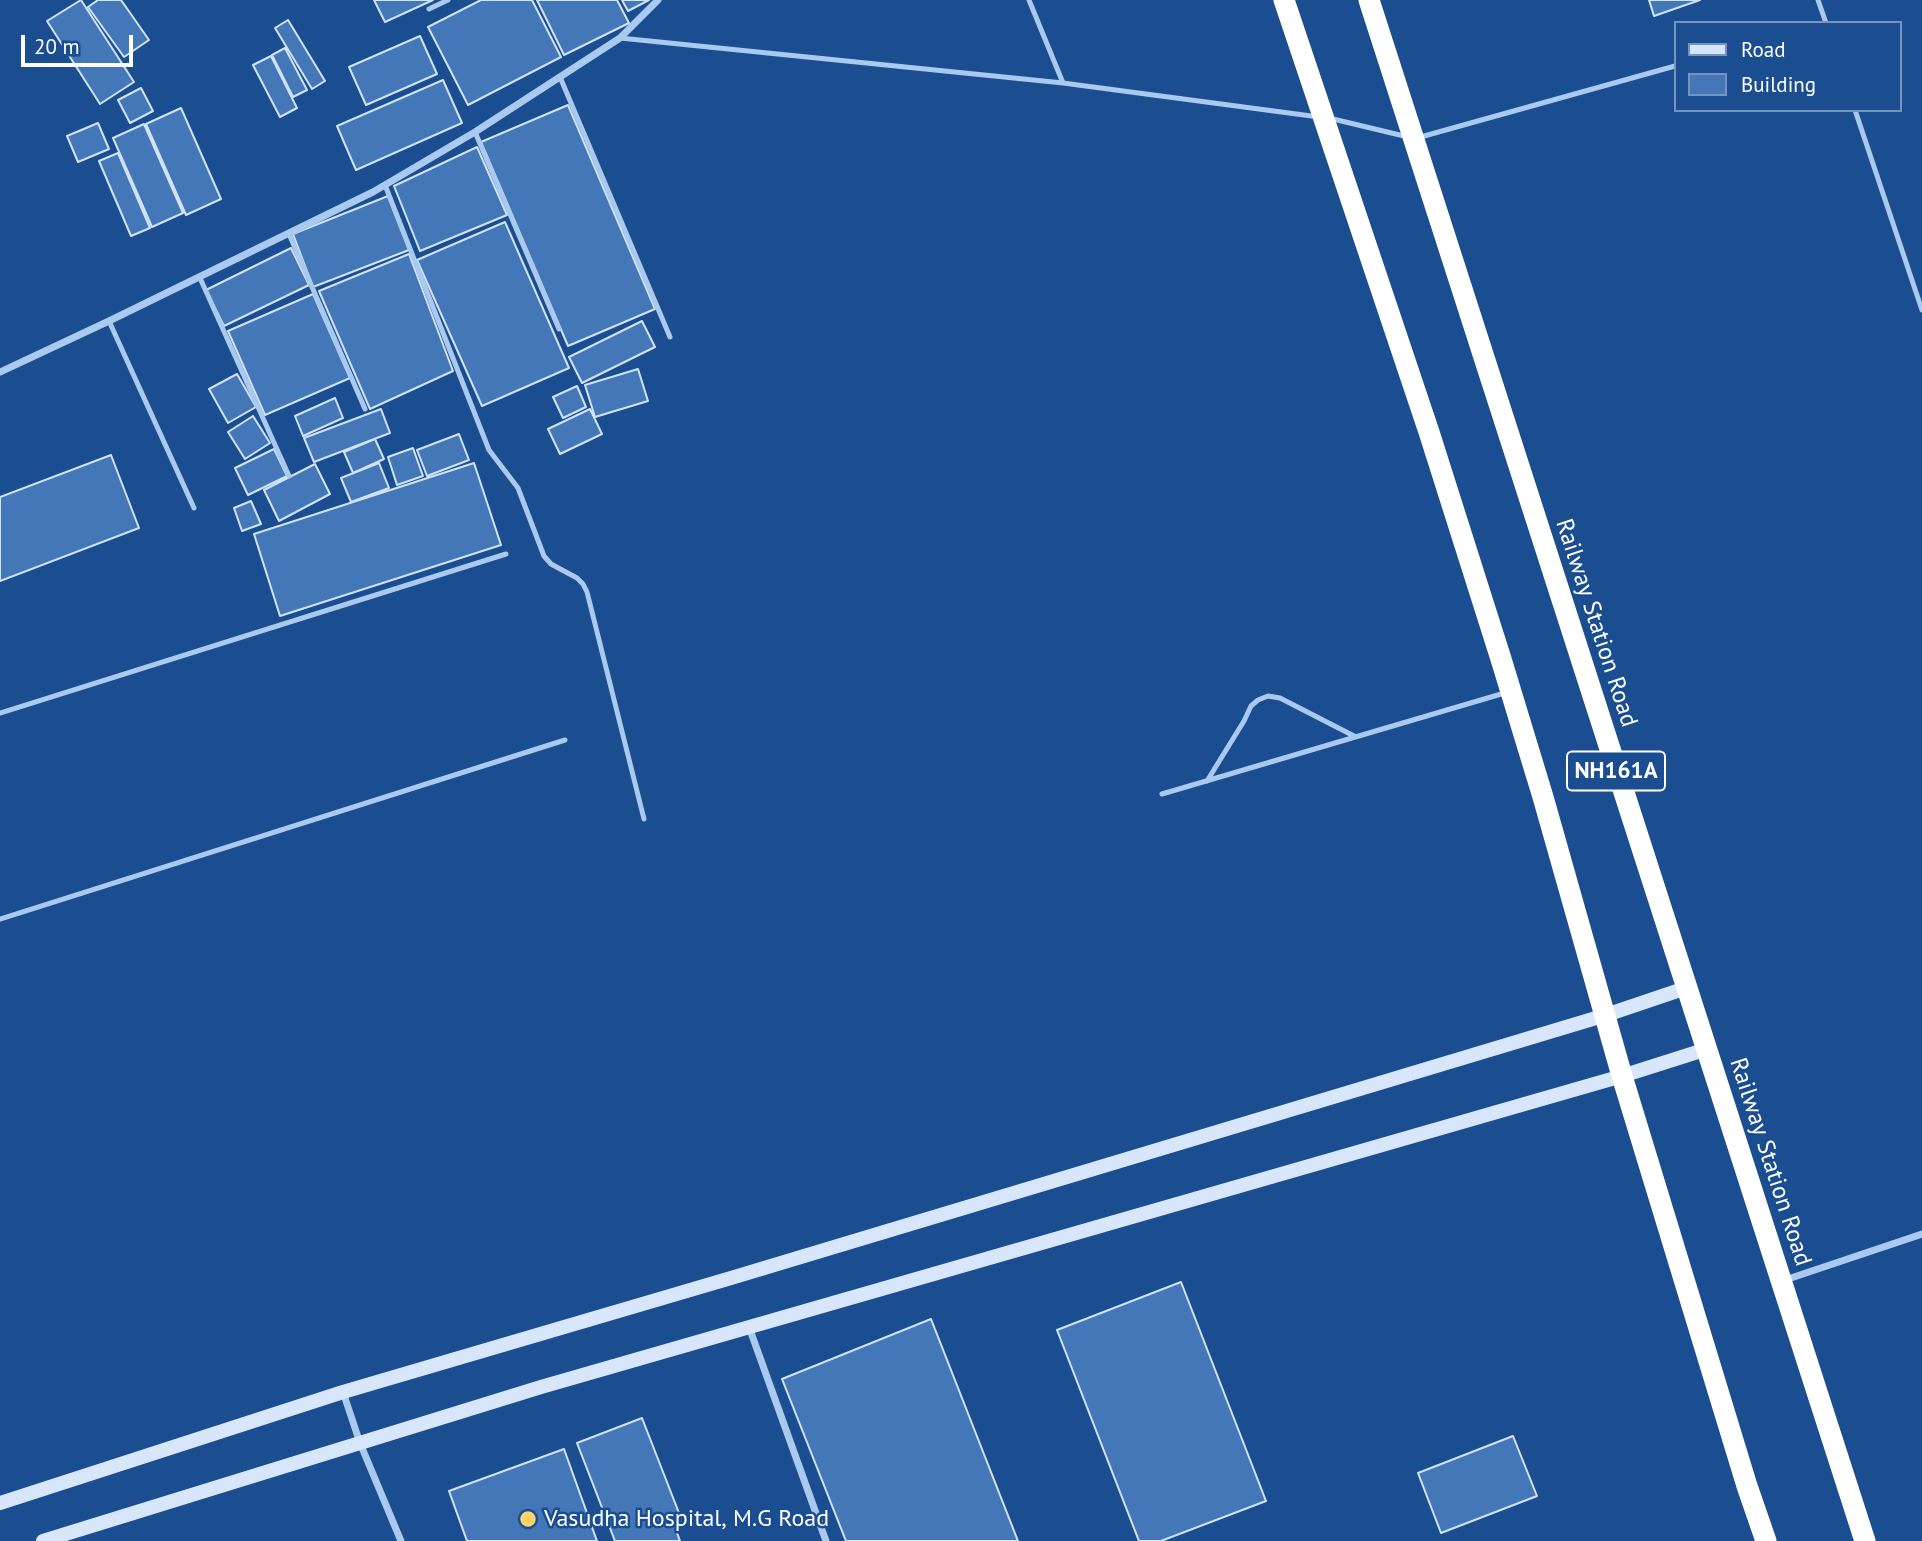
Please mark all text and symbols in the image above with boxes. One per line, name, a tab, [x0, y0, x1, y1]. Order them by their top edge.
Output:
scale bar	[24, 21, 136, 65]
legend	[1674, 21, 1901, 112]
text: 20 m	[34, 33, 80, 60]
text: Road	[1741, 36, 1785, 63]
text: Building	[1741, 71, 1816, 98]
street label: Railway Station Road	[1549, 515, 1643, 731]
road number: NH161A	[1567, 751, 1665, 790]
street label: Railway Station Road	[1723, 1054, 1817, 1270]
place label: Vasudha Hospital, M.G Road	[544, 1505, 829, 1533]
marker: Vasudha Hospital, M.G Road	[518, 1509, 538, 1529]

